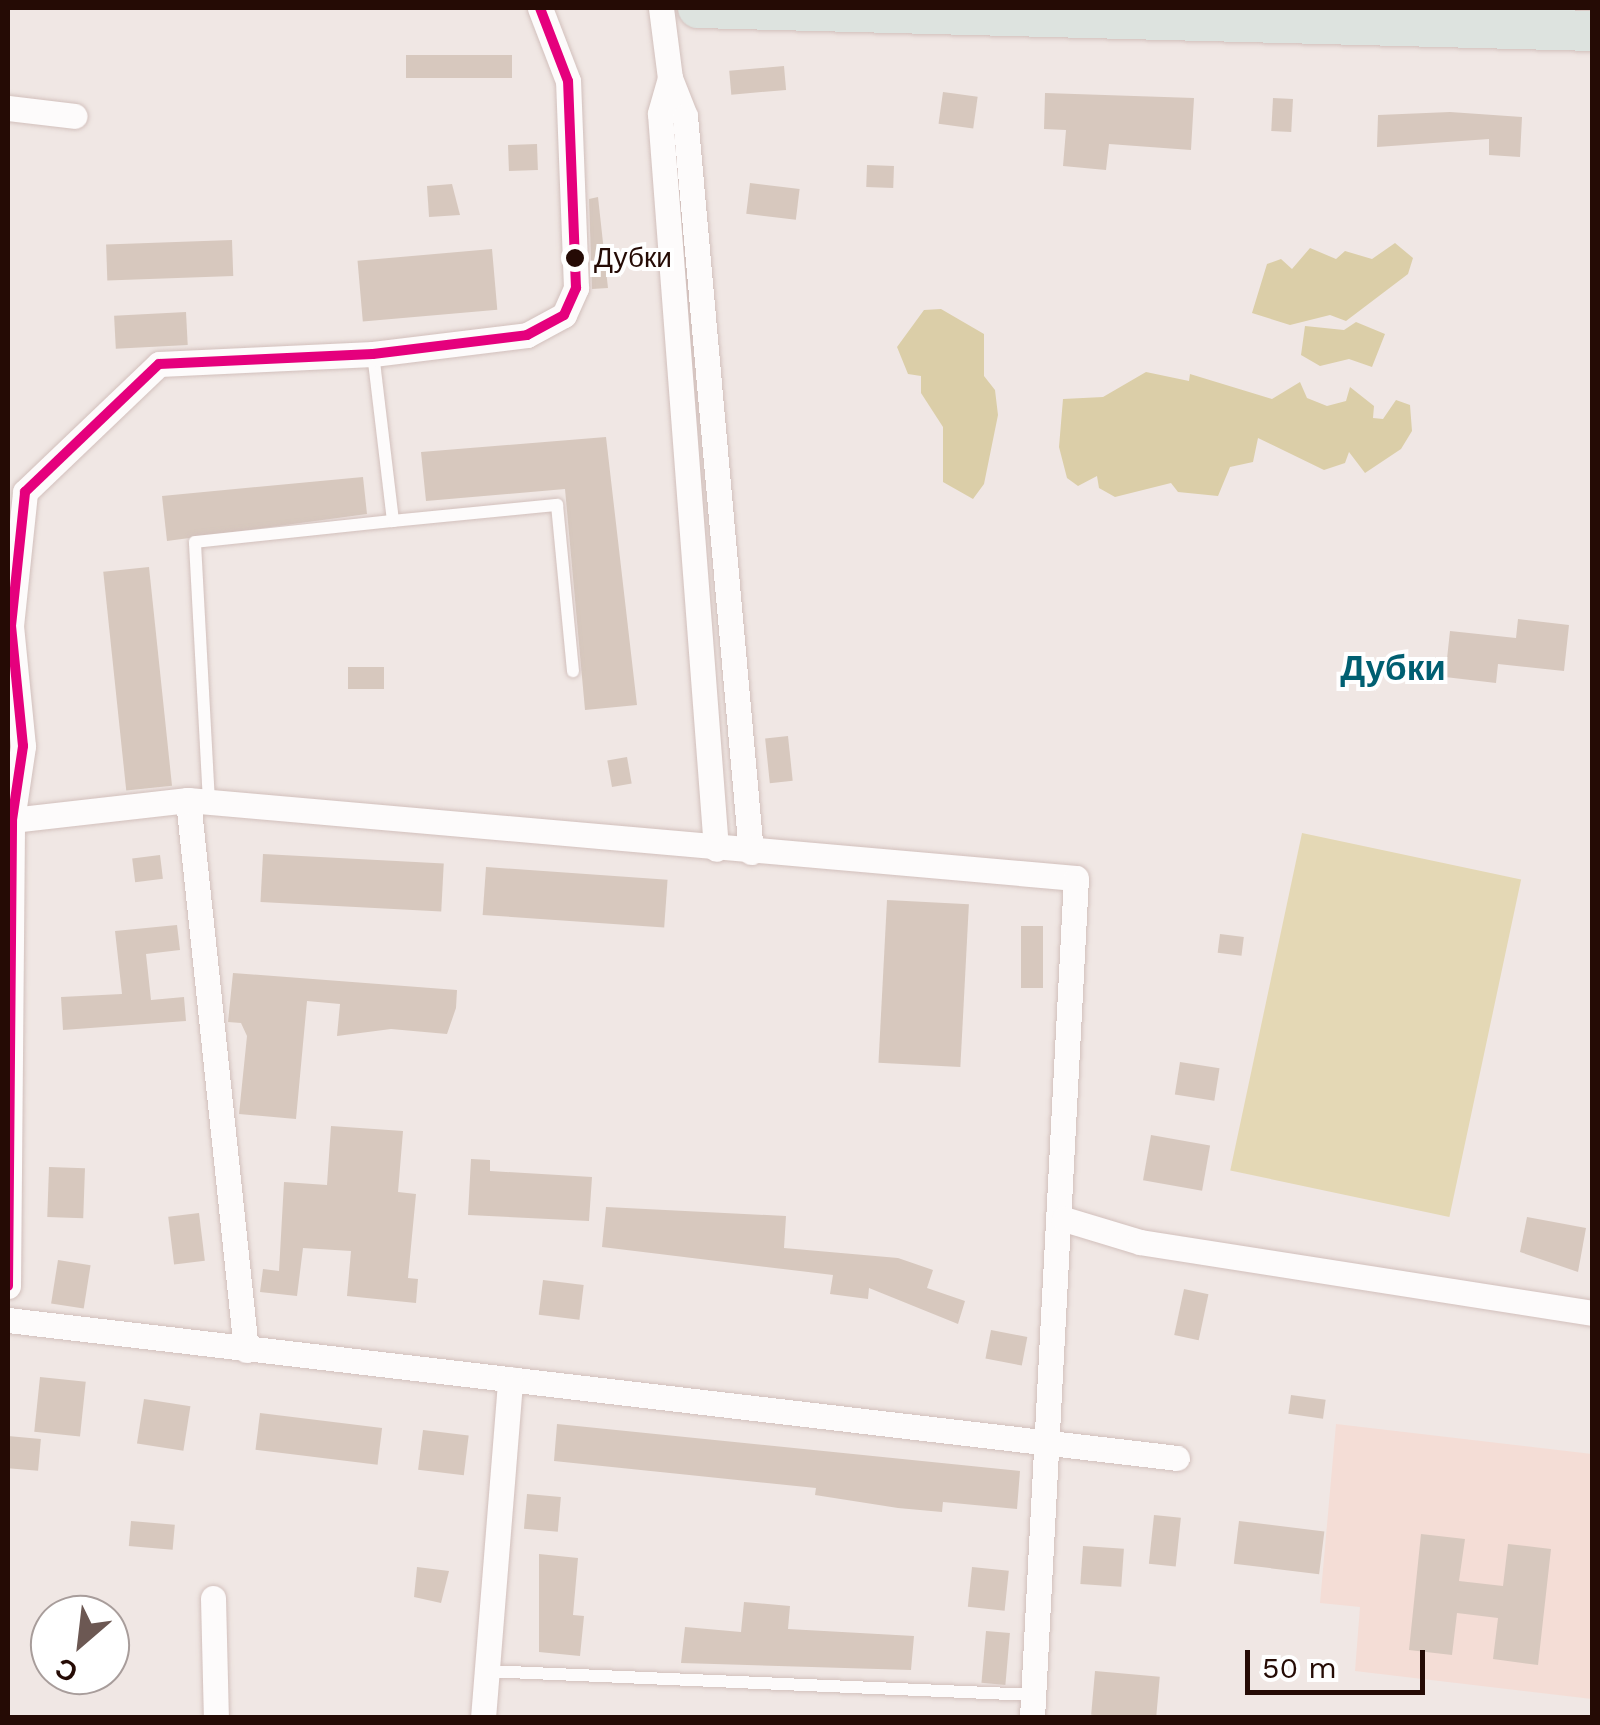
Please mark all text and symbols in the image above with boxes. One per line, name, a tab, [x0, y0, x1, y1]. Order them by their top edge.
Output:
place label: Дубки	[594, 241, 672, 275]
marker: Дубки	[565, 248, 585, 268]
district label: Дубки	[1340, 647, 1446, 689]
north arrow	[30, 1595, 130, 1695]
scale bar	[1250, 1630, 1430, 1692]
text: 50 m	[1262, 1650, 1337, 1685]
text: С	[50, 1651, 83, 1689]

